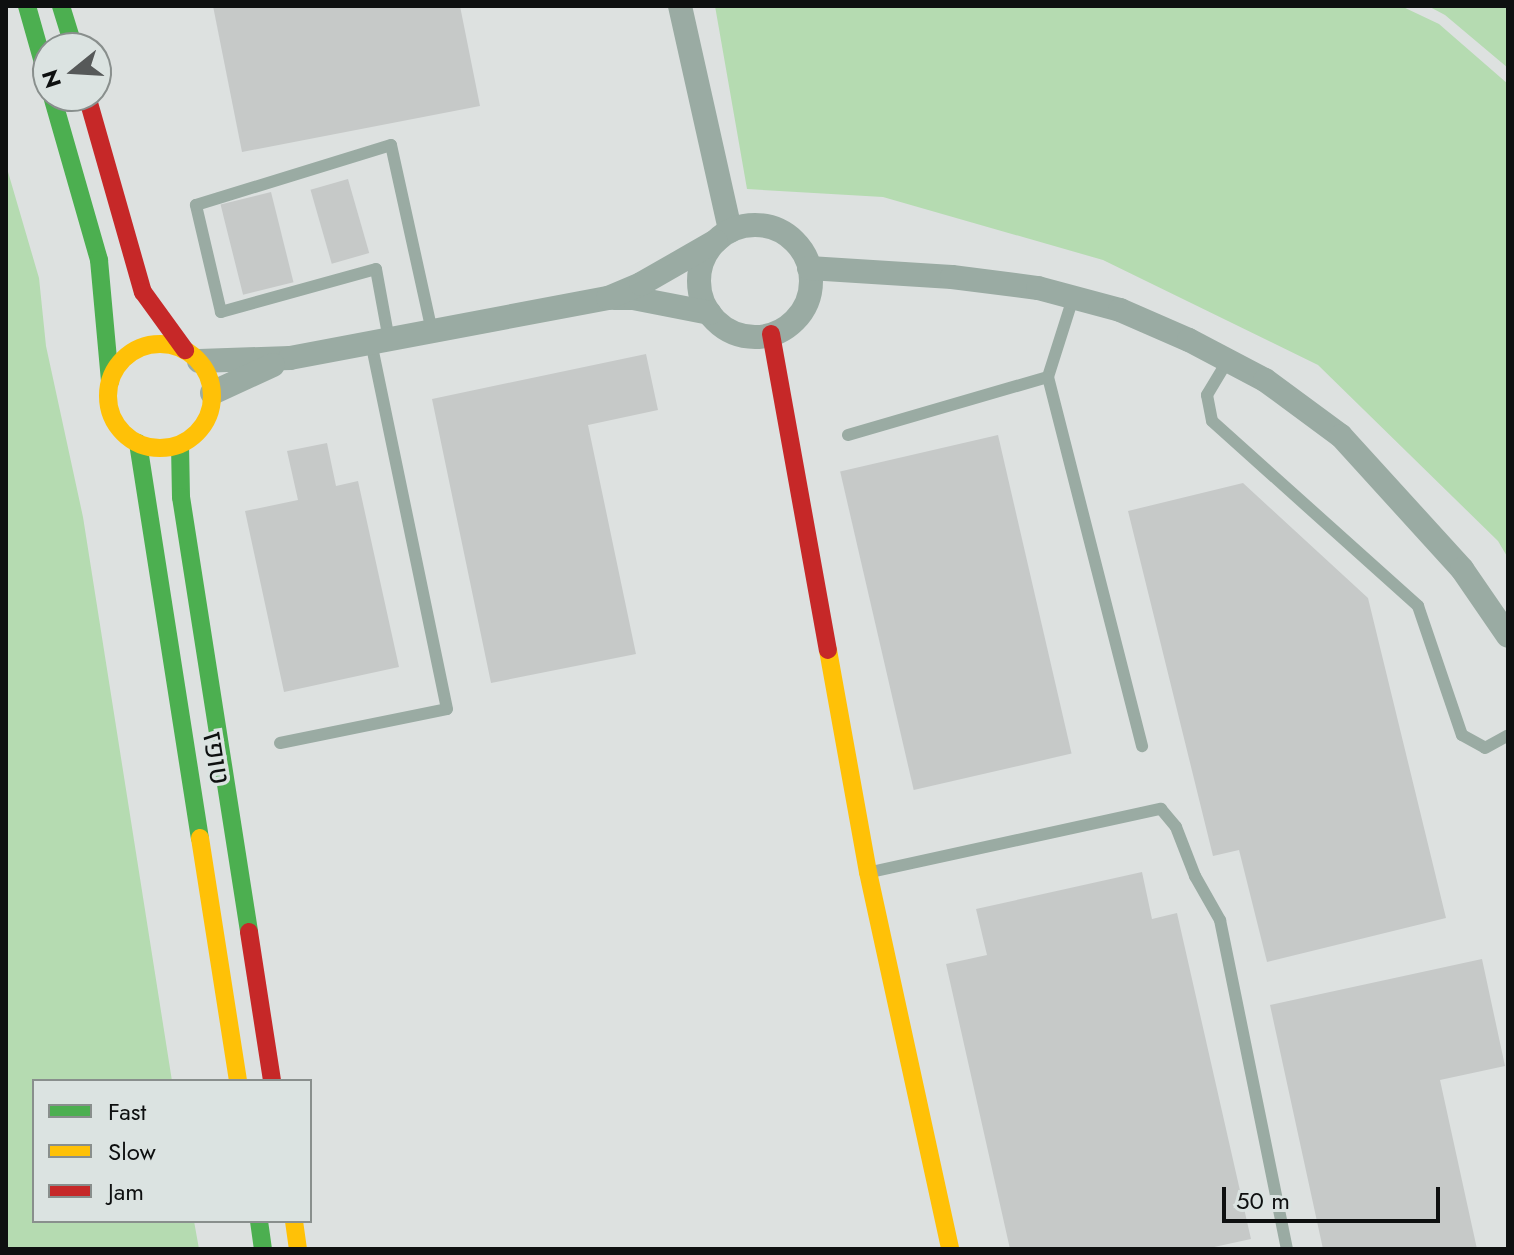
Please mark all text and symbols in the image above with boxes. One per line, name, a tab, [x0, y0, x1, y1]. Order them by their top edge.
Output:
north arrow	[32, 32, 112, 112]
text: N	[33, 66, 69, 92]
street label: טופז	[195, 729, 237, 787]
legend	[32, 1079, 312, 1223]
text: Fast	[108, 1094, 146, 1129]
text: Slow	[108, 1134, 156, 1169]
scale bar	[1226, 1171, 1444, 1221]
text: Jam	[108, 1174, 144, 1209]
text: 50 m	[1236, 1183, 1290, 1218]

